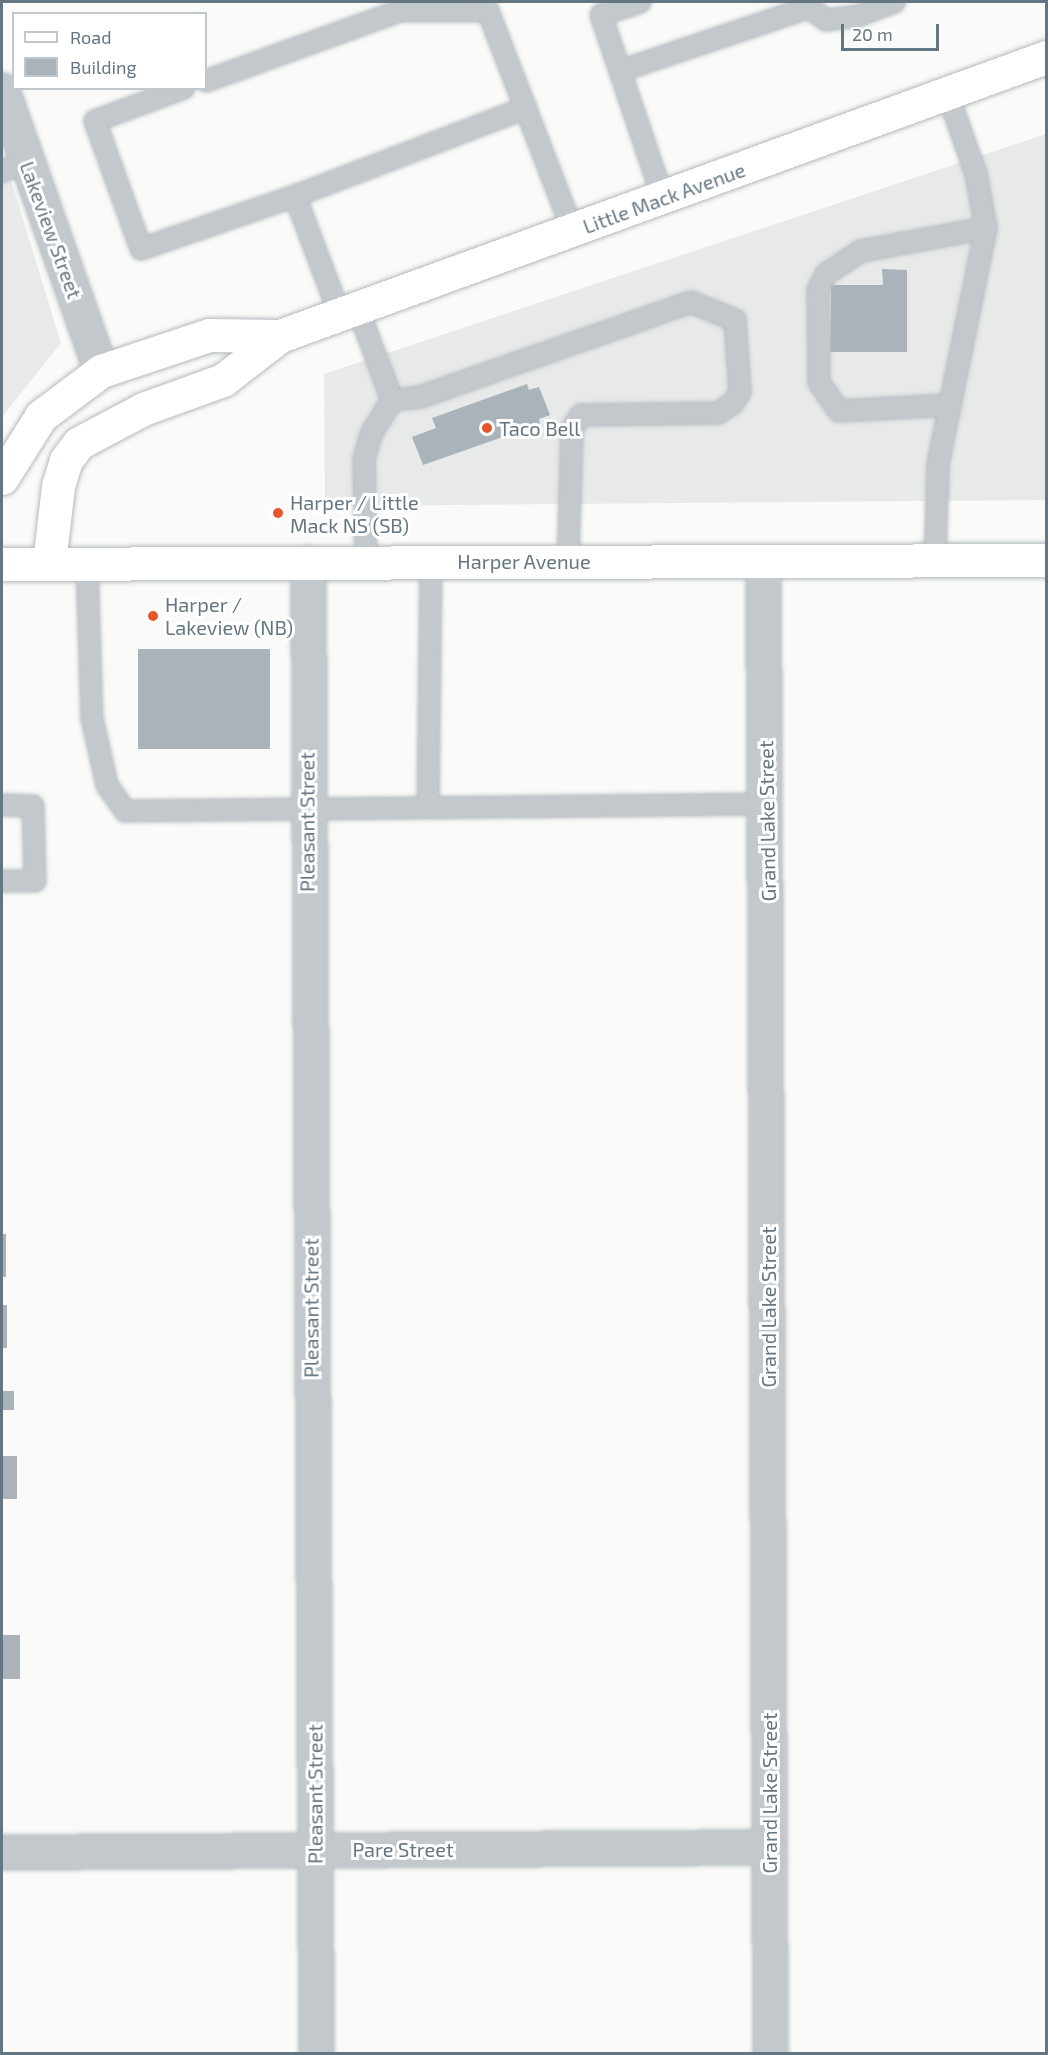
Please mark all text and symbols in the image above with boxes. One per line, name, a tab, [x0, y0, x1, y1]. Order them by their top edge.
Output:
legend	[12, 12, 207, 90]
scale bar	[844, 12, 942, 50]
text: 20 m	[852, 23, 893, 45]
text: Road	[70, 26, 111, 48]
text: Building	[70, 56, 137, 78]
street label: Little Mack Avenue	[579, 157, 749, 239]
street label: Lakeview Street	[15, 158, 87, 302]
place label: Taco Bell	[499, 416, 580, 440]
marker: Taco Bell	[480, 421, 494, 435]
place label: Harper / Little Mack NS (SB)	[290, 490, 419, 537]
marker: Harper / Little Mack NS (SB)	[271, 506, 285, 520]
street label: Harper Avenue	[457, 549, 591, 573]
place label: Harper / Lakeview (NB)	[165, 592, 294, 639]
marker: Harper / Lakeview (NB)	[146, 609, 160, 623]
street label: Grand Lake Street	[754, 740, 780, 902]
street label: Pleasant Street	[295, 752, 319, 892]
street label: Grand Lake Street	[756, 1226, 780, 1388]
street label: Pleasant Street	[299, 1238, 323, 1378]
street label: Grand Lake Street	[757, 1712, 781, 1874]
street label: Pleasant Street	[303, 1724, 327, 1864]
street label: Pare Street	[352, 1837, 454, 1861]

